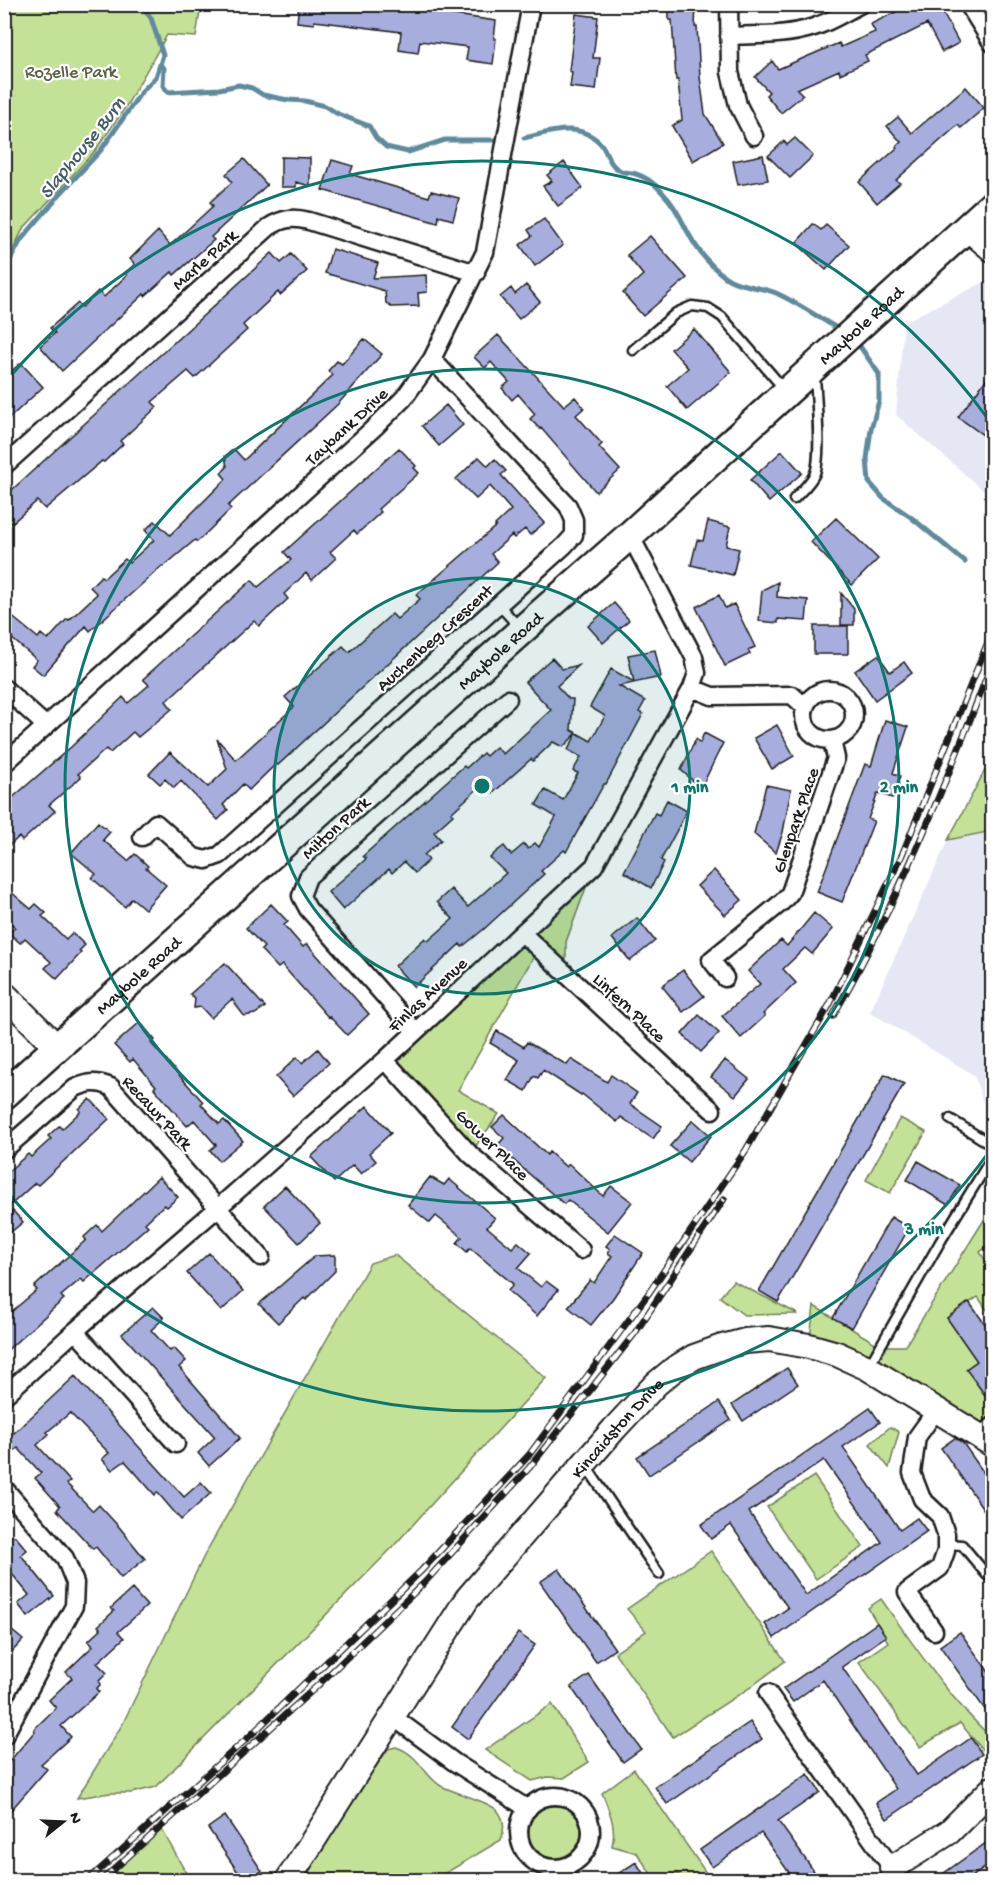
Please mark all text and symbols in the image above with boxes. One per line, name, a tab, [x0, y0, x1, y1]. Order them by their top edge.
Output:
park label: Rozelle Park	[25, 63, 119, 84]
water label: Slaphouse Burn	[36, 93, 132, 205]
street label: Marle Park	[169, 225, 244, 296]
street label: Maybole Road	[816, 282, 910, 370]
street label: Taybank Drive	[301, 384, 394, 472]
street label: Auchenbeg Crescent	[373, 580, 499, 697]
street label: Maybole Road	[454, 608, 549, 696]
street label: Glenpark Place	[770, 765, 825, 876]
centre of rings	[472, 776, 492, 796]
text: 1 min	[671, 778, 709, 799]
text: 2 min	[880, 778, 919, 799]
street label: Milton Park	[298, 792, 376, 865]
street label: Maybole Road	[93, 932, 188, 1020]
street label: Finlas Avenue	[384, 953, 473, 1039]
street label: Linfern Place	[587, 970, 670, 1048]
street label: Recawr Park	[117, 1072, 197, 1157]
street label: Gower Place	[450, 1106, 533, 1186]
text: 3 min	[904, 1220, 944, 1241]
street label: Kincaidston Drive	[568, 1374, 669, 1484]
north arrow	[33, 1792, 93, 1852]
text: N	[63, 1811, 85, 1827]

